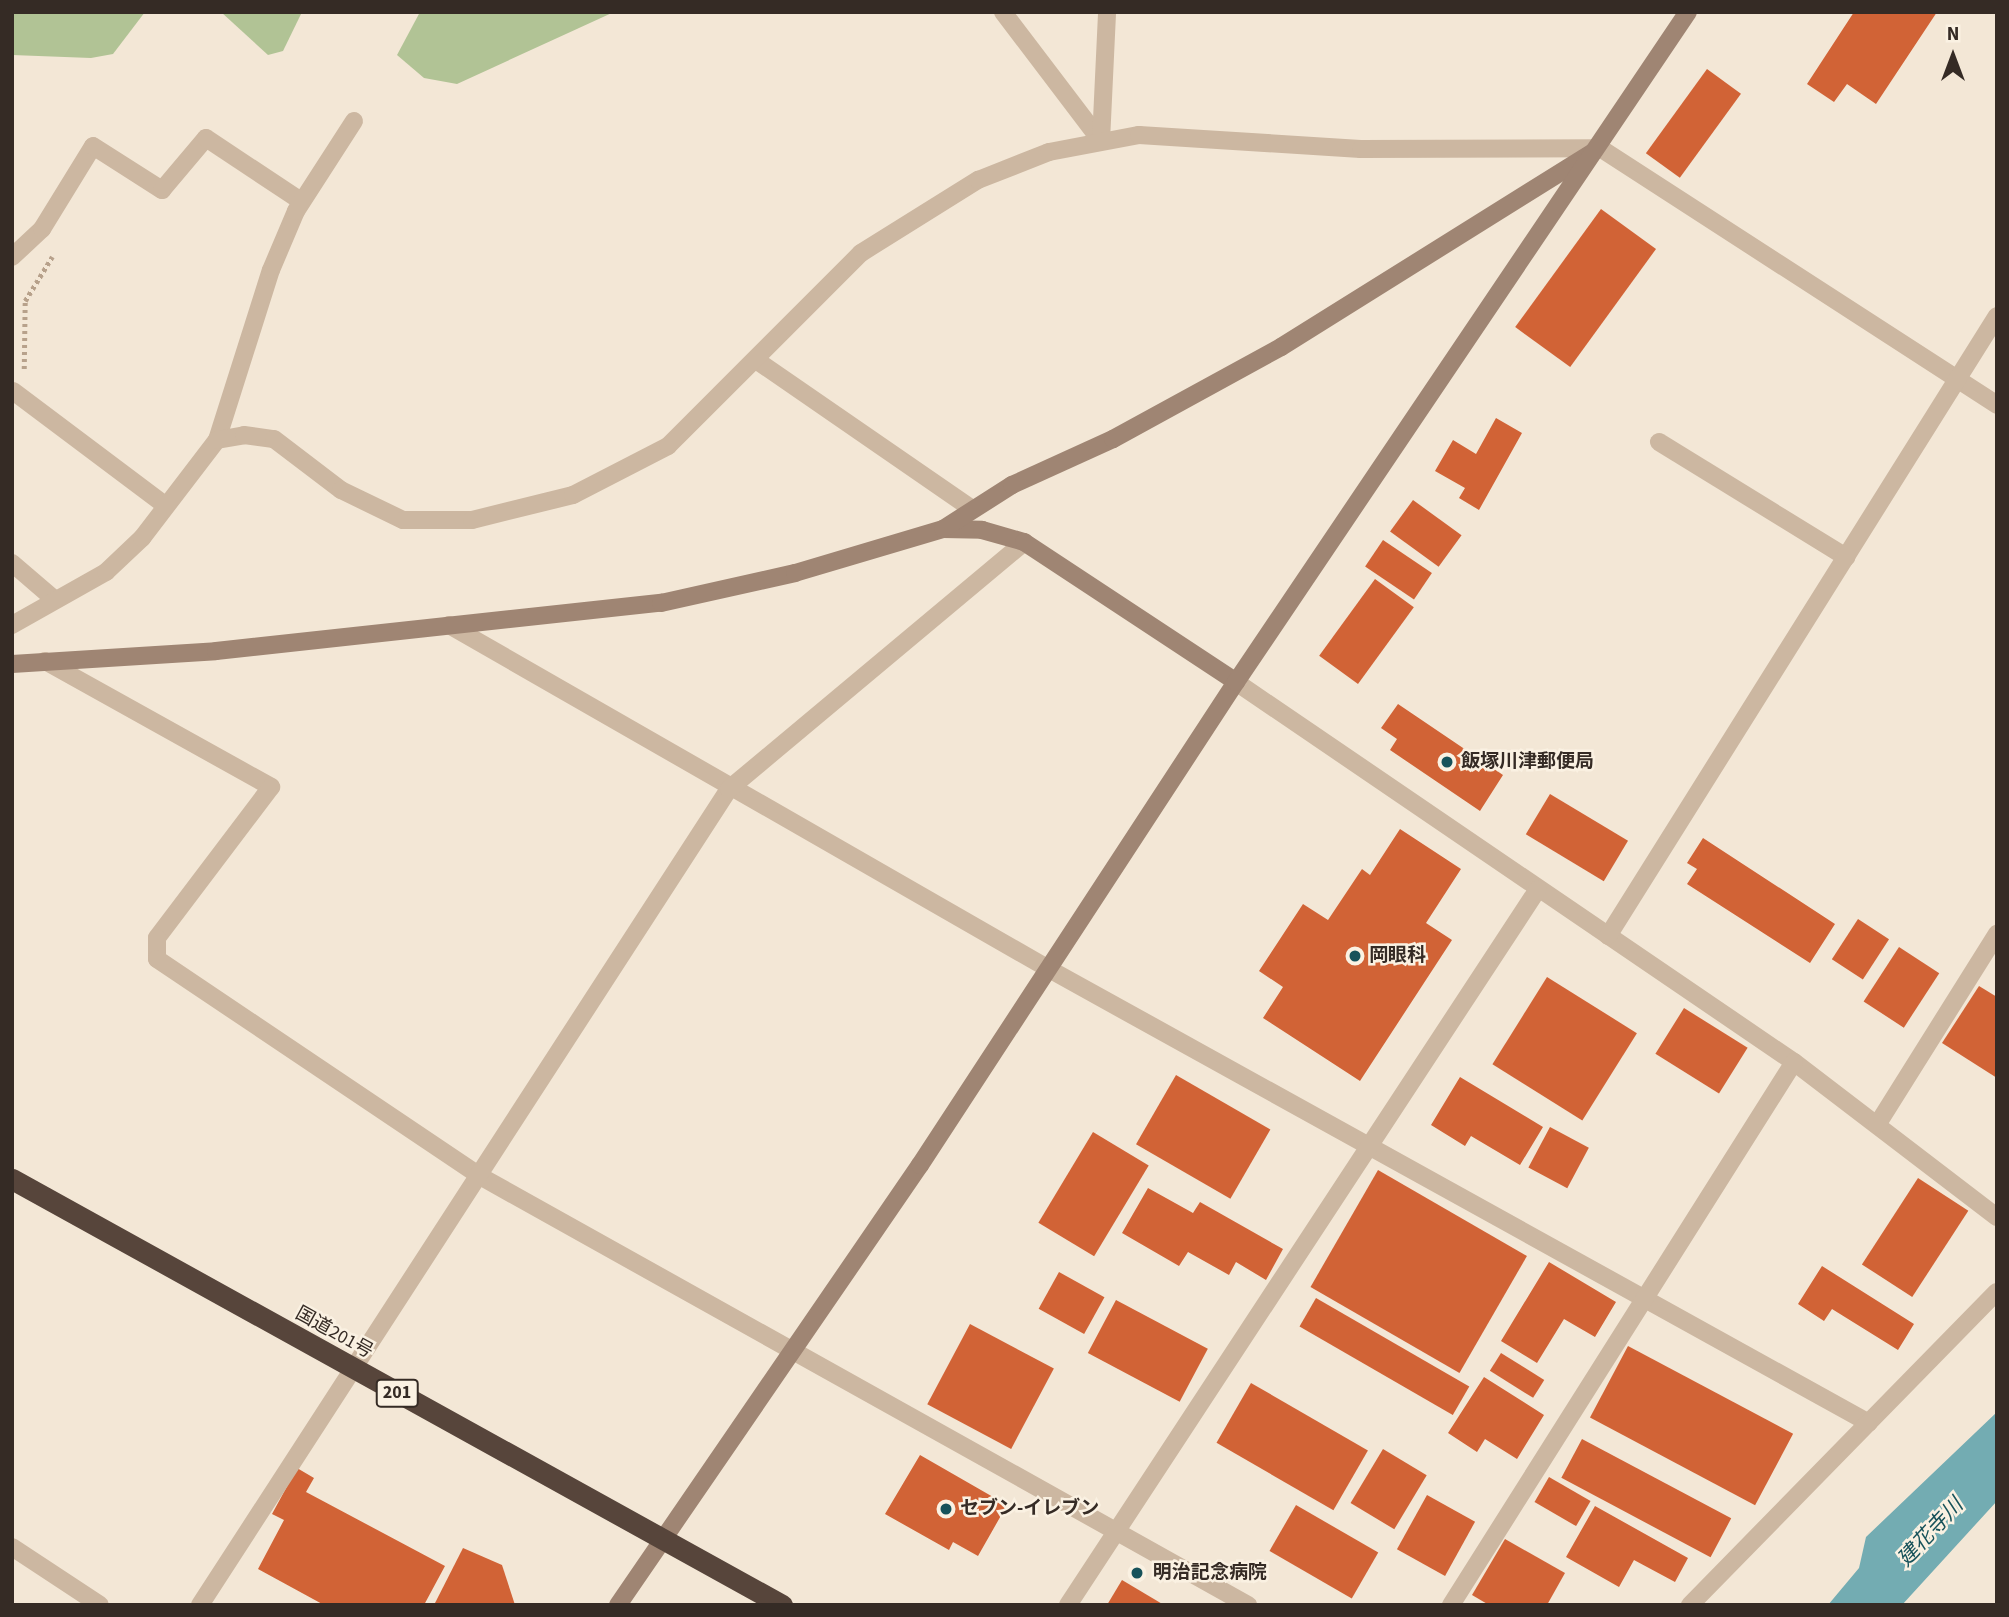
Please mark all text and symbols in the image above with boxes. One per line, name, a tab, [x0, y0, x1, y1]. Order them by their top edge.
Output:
north arrow	[1918, 21, 1988, 91]
text: N	[1947, 21, 1959, 48]
place label: 飯塚川津郵便局	[1461, 751, 1594, 773]
marker: 飯塚川津郵便局	[1439, 754, 1455, 770]
place label: 岡眼科	[1369, 945, 1426, 967]
marker: 岡眼科	[1347, 948, 1363, 964]
street label: 国道201号	[291, 1302, 377, 1364]
road number: 201	[374, 1378, 420, 1408]
water label: 建花寺川	[1892, 1493, 1968, 1571]
place label: セブン-イレブン	[960, 1498, 1099, 1520]
marker: セブン-イレブン	[938, 1501, 954, 1517]
place label: 明治記念病院	[1153, 1562, 1267, 1584]
marker: 明治記念病院	[1127, 1563, 1147, 1583]

